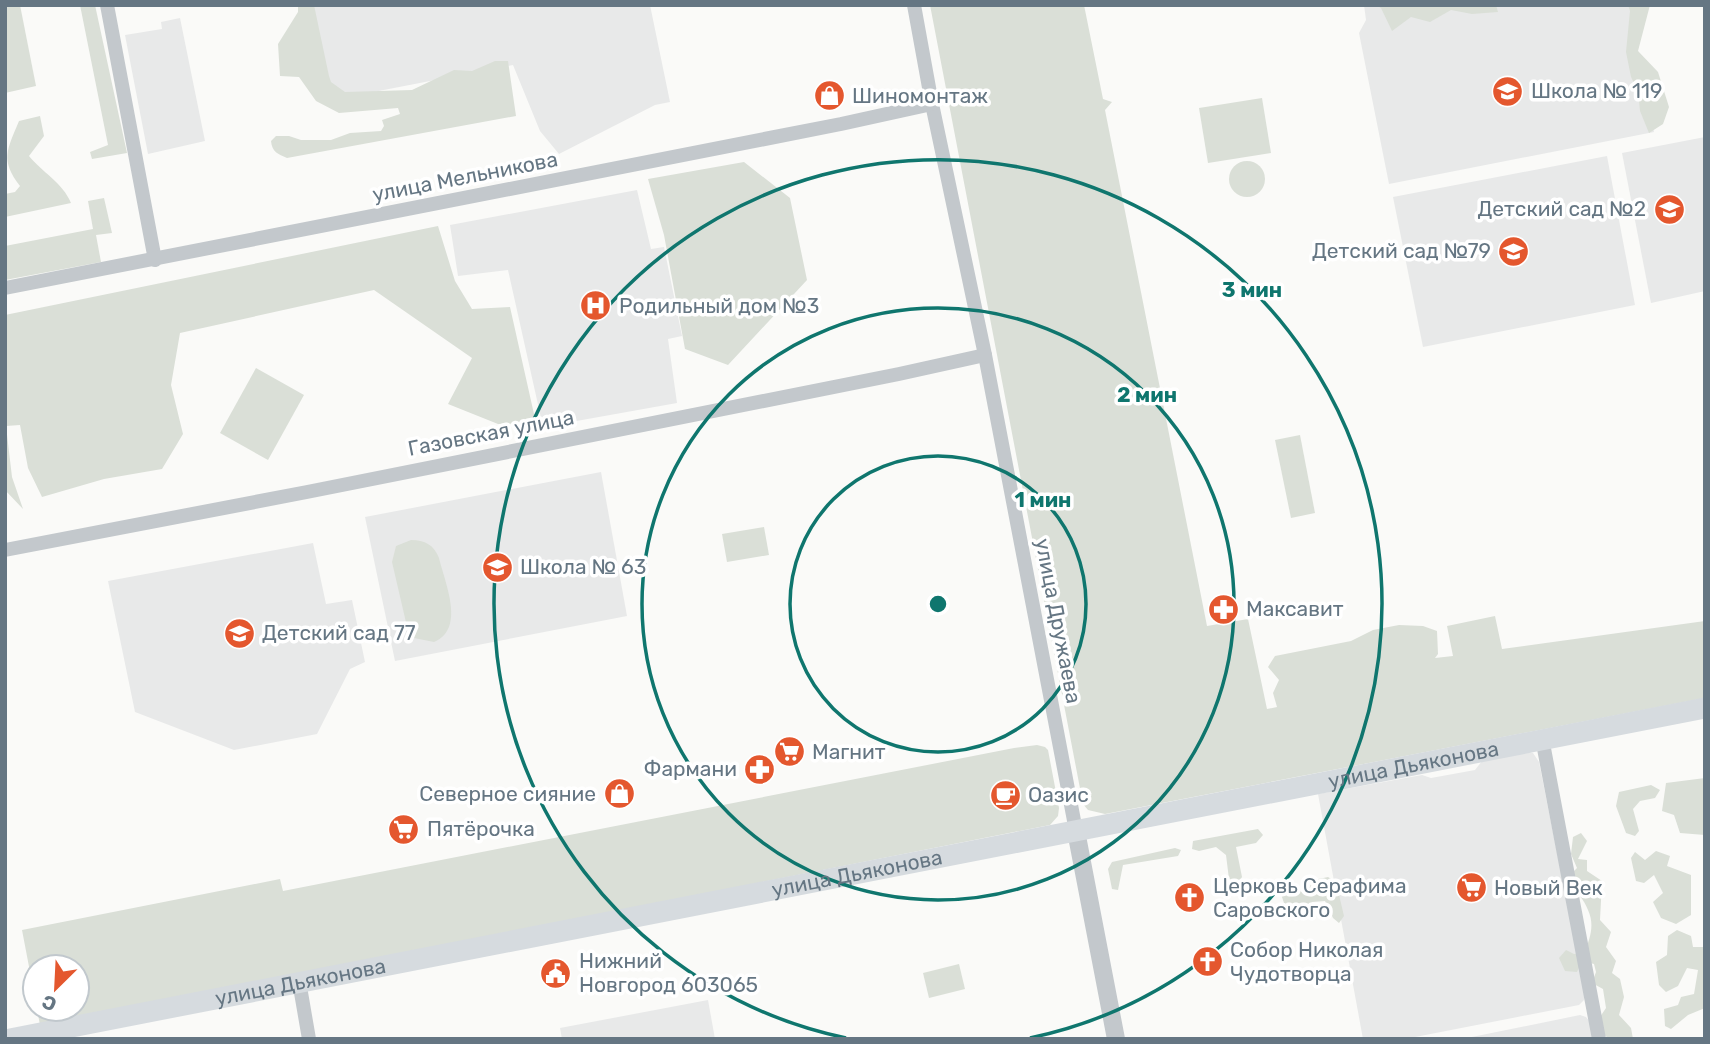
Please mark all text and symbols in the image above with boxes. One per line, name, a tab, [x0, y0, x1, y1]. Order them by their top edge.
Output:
school or university icon: Школа № 119	[1491, 74, 1525, 108]
place label: Школа № 119	[1531, 78, 1663, 103]
shop icon: Шиномонтаж	[812, 79, 846, 113]
place label: Шиномонтаж	[852, 83, 988, 108]
street label: улица Мельникова	[370, 146, 560, 207]
school or university icon: Детский сад №2	[1652, 192, 1686, 226]
place label: Детский сад №2	[1477, 196, 1646, 221]
school or university icon: Детский сад №79	[1497, 234, 1531, 268]
place label: Детский сад №79	[1312, 238, 1491, 263]
text: 3 мин	[1222, 277, 1282, 302]
hospital icon: Родильный дом №3	[579, 289, 613, 323]
place label: Родильный дом №3	[619, 293, 819, 318]
text: 2 мин	[1117, 382, 1177, 407]
street label: Газовская улица	[406, 404, 576, 461]
text: 1 мин	[1015, 487, 1071, 512]
street label: улица Дружаева	[1030, 536, 1087, 706]
school or university icon: Школа № 63	[480, 550, 514, 584]
place label: Школа № 63	[520, 554, 646, 579]
centre of rings	[926, 592, 950, 616]
pharmacy icon: Максавит	[1206, 592, 1240, 626]
place label: Максавит	[1246, 596, 1344, 621]
school or university icon: Детский сад 77	[222, 616, 256, 650]
place label: Детский сад 77	[262, 620, 416, 645]
supermarket icon: Магнит	[772, 735, 806, 769]
street label: улица Дьяконова	[1326, 736, 1501, 793]
place label: Магнит	[812, 739, 886, 764]
pharmacy icon: Фармани	[743, 752, 777, 786]
place label: Фармани	[643, 756, 737, 781]
shop icon: Северное сияние	[602, 777, 636, 811]
cafe icon: Оазис	[988, 778, 1022, 812]
place label: Северное сияние	[419, 781, 596, 806]
place label: Оазис	[1028, 782, 1089, 807]
supermarket icon: Пятёрочка	[387, 812, 421, 846]
place label: Пятёрочка	[427, 816, 535, 841]
street label: улица Дьяконова	[769, 844, 944, 902]
supermarket icon: Новый Век	[1454, 871, 1488, 905]
place label: Церковь Серафима Саровского	[1213, 873, 1406, 922]
place label: Новый Век	[1494, 875, 1603, 900]
church icon: Церковь Серафима Саровского	[1173, 881, 1207, 915]
place label: Собор Николая Чудотворца	[1230, 937, 1384, 986]
church icon: Собор Николая Чудотворца	[1190, 945, 1224, 979]
place label: Нижний Новгород 603065	[579, 948, 758, 997]
north arrow	[21, 953, 91, 1023]
street label: улица Дьяконова	[213, 953, 388, 1011]
public building icon: Нижний Новгород 603065	[539, 956, 573, 990]
text: С	[39, 990, 60, 1016]

